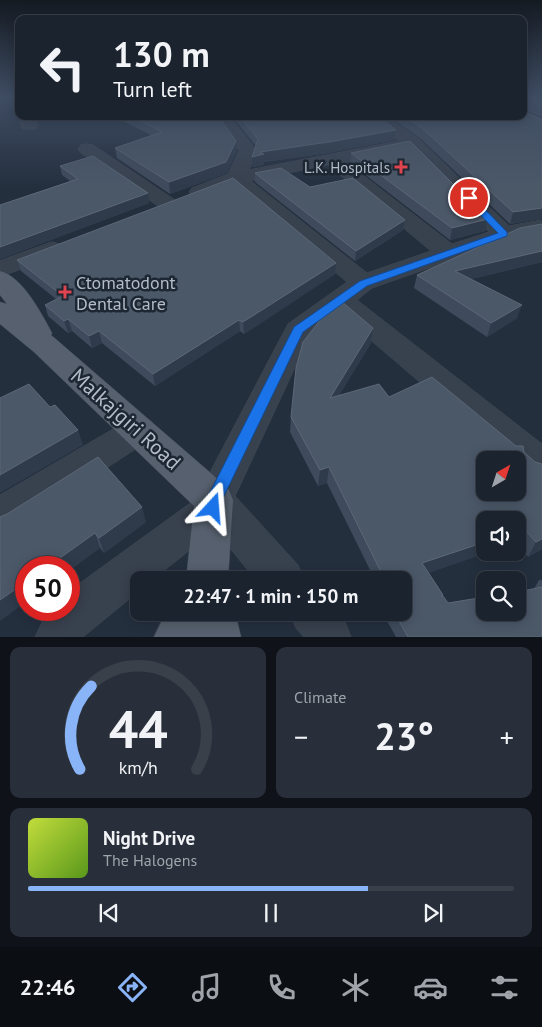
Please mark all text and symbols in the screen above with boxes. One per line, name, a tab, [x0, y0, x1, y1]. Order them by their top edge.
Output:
text: 130 m	[113, 31, 210, 77]
icon: left	[30, 35, 95, 100]
text: Turn left	[113, 75, 192, 103]
place label: L.K. Hospitals	[304, 158, 390, 177]
marker: L.K. Hospitals	[394, 160, 408, 174]
pin	[448, 177, 490, 219]
icon: arrive	[455, 184, 483, 212]
place label: Ctomatodont Dental Care	[76, 271, 176, 315]
marker: Ctomatodont Dental Care	[58, 285, 72, 299]
street label: Malkajgiri Road	[65, 362, 187, 476]
north arrow	[476, 451, 526, 501]
map controls	[476, 451, 526, 621]
position arrow	[186, 481, 238, 533]
button: sound	[476, 511, 526, 561]
speed limit sign: 50	[15, 556, 80, 621]
button: search	[476, 571, 526, 621]
text: 22:47 · 1 min · 150 m	[184, 584, 358, 608]
text: Climate	[294, 687, 346, 707]
text: 44	[109, 695, 167, 762]
text: 23°	[374, 711, 434, 760]
text: −	[294, 718, 308, 755]
text: +	[500, 718, 514, 755]
text: km/h	[118, 756, 158, 779]
text: Night Drive	[103, 826, 195, 850]
text: The Halogens	[103, 850, 197, 870]
icon: previous	[95, 899, 123, 927]
icon: pause	[257, 899, 285, 927]
icon: next	[419, 899, 447, 927]
icon: directions	[115, 970, 150, 1005]
icon: music	[189, 970, 224, 1005]
icon: phone	[264, 970, 299, 1005]
icon: climate	[338, 970, 373, 1005]
icon: car	[413, 970, 448, 1005]
icon: filters	[487, 970, 522, 1005]
text: 22:46	[20, 973, 76, 1001]

